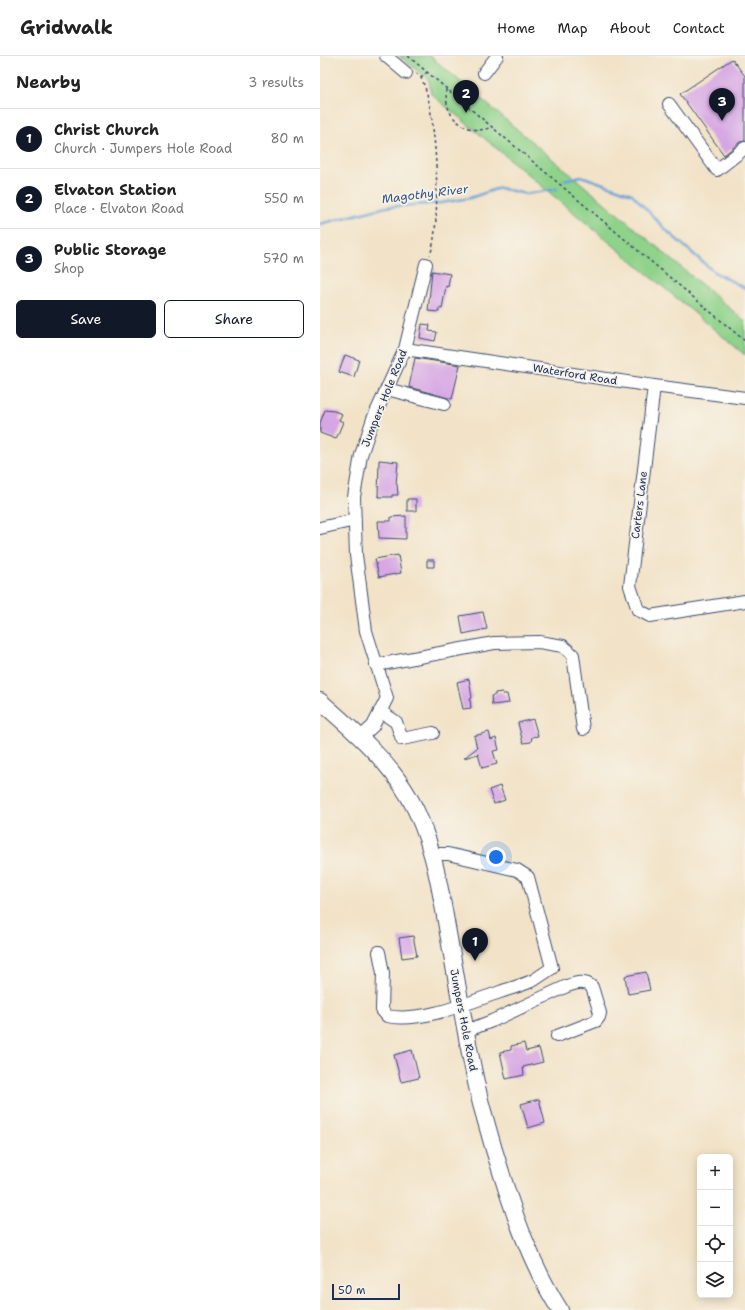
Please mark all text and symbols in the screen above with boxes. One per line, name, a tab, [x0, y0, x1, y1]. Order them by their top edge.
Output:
text: Gridwalk	[20, 15, 113, 40]
text: Home	[497, 19, 536, 37]
text: Map	[558, 19, 588, 37]
text: About	[610, 19, 651, 37]
text: Contact	[673, 19, 725, 37]
text: Nearby	[16, 71, 81, 93]
text: 3 results	[248, 74, 304, 91]
pin: 2	[453, 80, 479, 113]
pin: 3	[709, 88, 735, 121]
text: Christ Church	[54, 120, 159, 140]
text: 1	[26, 130, 32, 147]
text: 80 m	[270, 130, 304, 147]
text: Church · Jumpers Hole Road	[54, 140, 232, 157]
text: Elvaton Station	[54, 180, 177, 200]
water label: Magothy River	[381, 181, 470, 207]
text: 2	[24, 190, 34, 207]
text: 550 m	[264, 190, 304, 207]
text: Place · Elvaton Road	[54, 200, 184, 217]
text: Public Storage	[54, 240, 167, 260]
text: 3	[24, 250, 34, 267]
text: 570 m	[263, 250, 304, 267]
text: Shop	[54, 260, 84, 277]
button: Save	[16, 300, 156, 338]
button: Share	[164, 300, 304, 338]
street label: Jumpers Hole Road	[358, 347, 411, 449]
street label: Waterford Road	[532, 360, 618, 389]
street label: Carters Lane	[628, 470, 651, 540]
your location	[486, 847, 506, 867]
pin: 1	[462, 928, 488, 961]
street label: Jumpers Hole Road	[446, 968, 481, 1073]
map controls	[697, 1154, 733, 1298]
button: +	[697, 1154, 733, 1190]
button: −	[697, 1190, 733, 1226]
button: locate	[697, 1226, 733, 1262]
button: layers	[697, 1262, 733, 1298]
scale bar	[332, 1282, 400, 1301]
text: 50 m	[338, 1283, 366, 1298]

